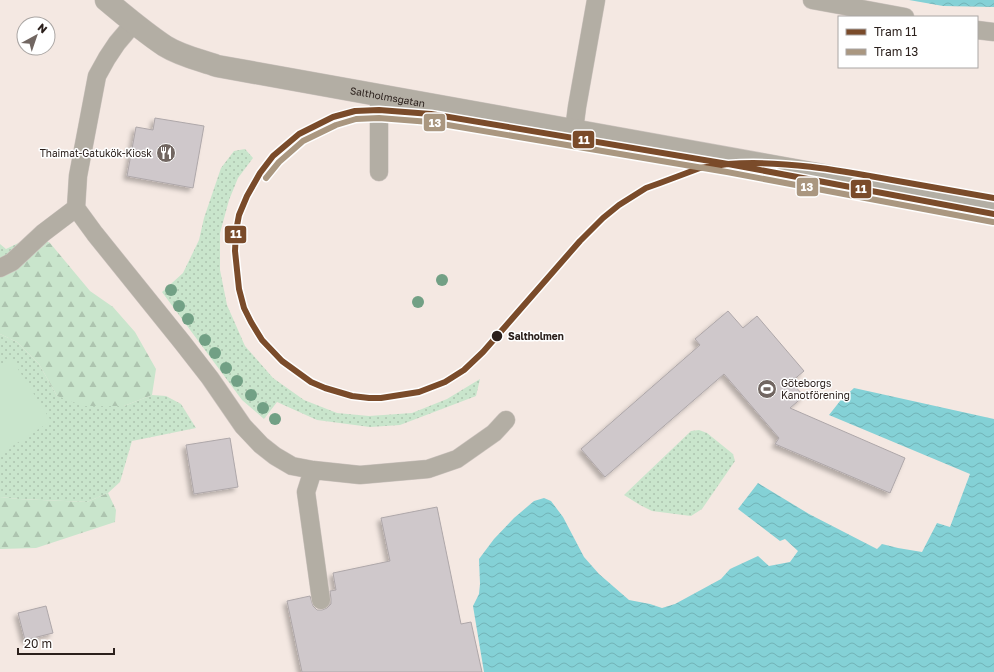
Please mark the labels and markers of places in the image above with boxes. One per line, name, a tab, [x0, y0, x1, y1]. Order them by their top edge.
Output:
restaurant icon: Thaimat-Gatukök-Kiosk	[155, 142, 177, 164]
place label: Thaimat-Gatukök-Kiosk	[40, 147, 152, 159]
marker: Saltholmen	[490, 329, 504, 343]
place label: Saltholmen	[508, 330, 564, 342]
place label: Göteborgs Kanotförening	[781, 377, 850, 401]
sports icon: Göteborgs Kanotförening	[756, 378, 778, 400]

